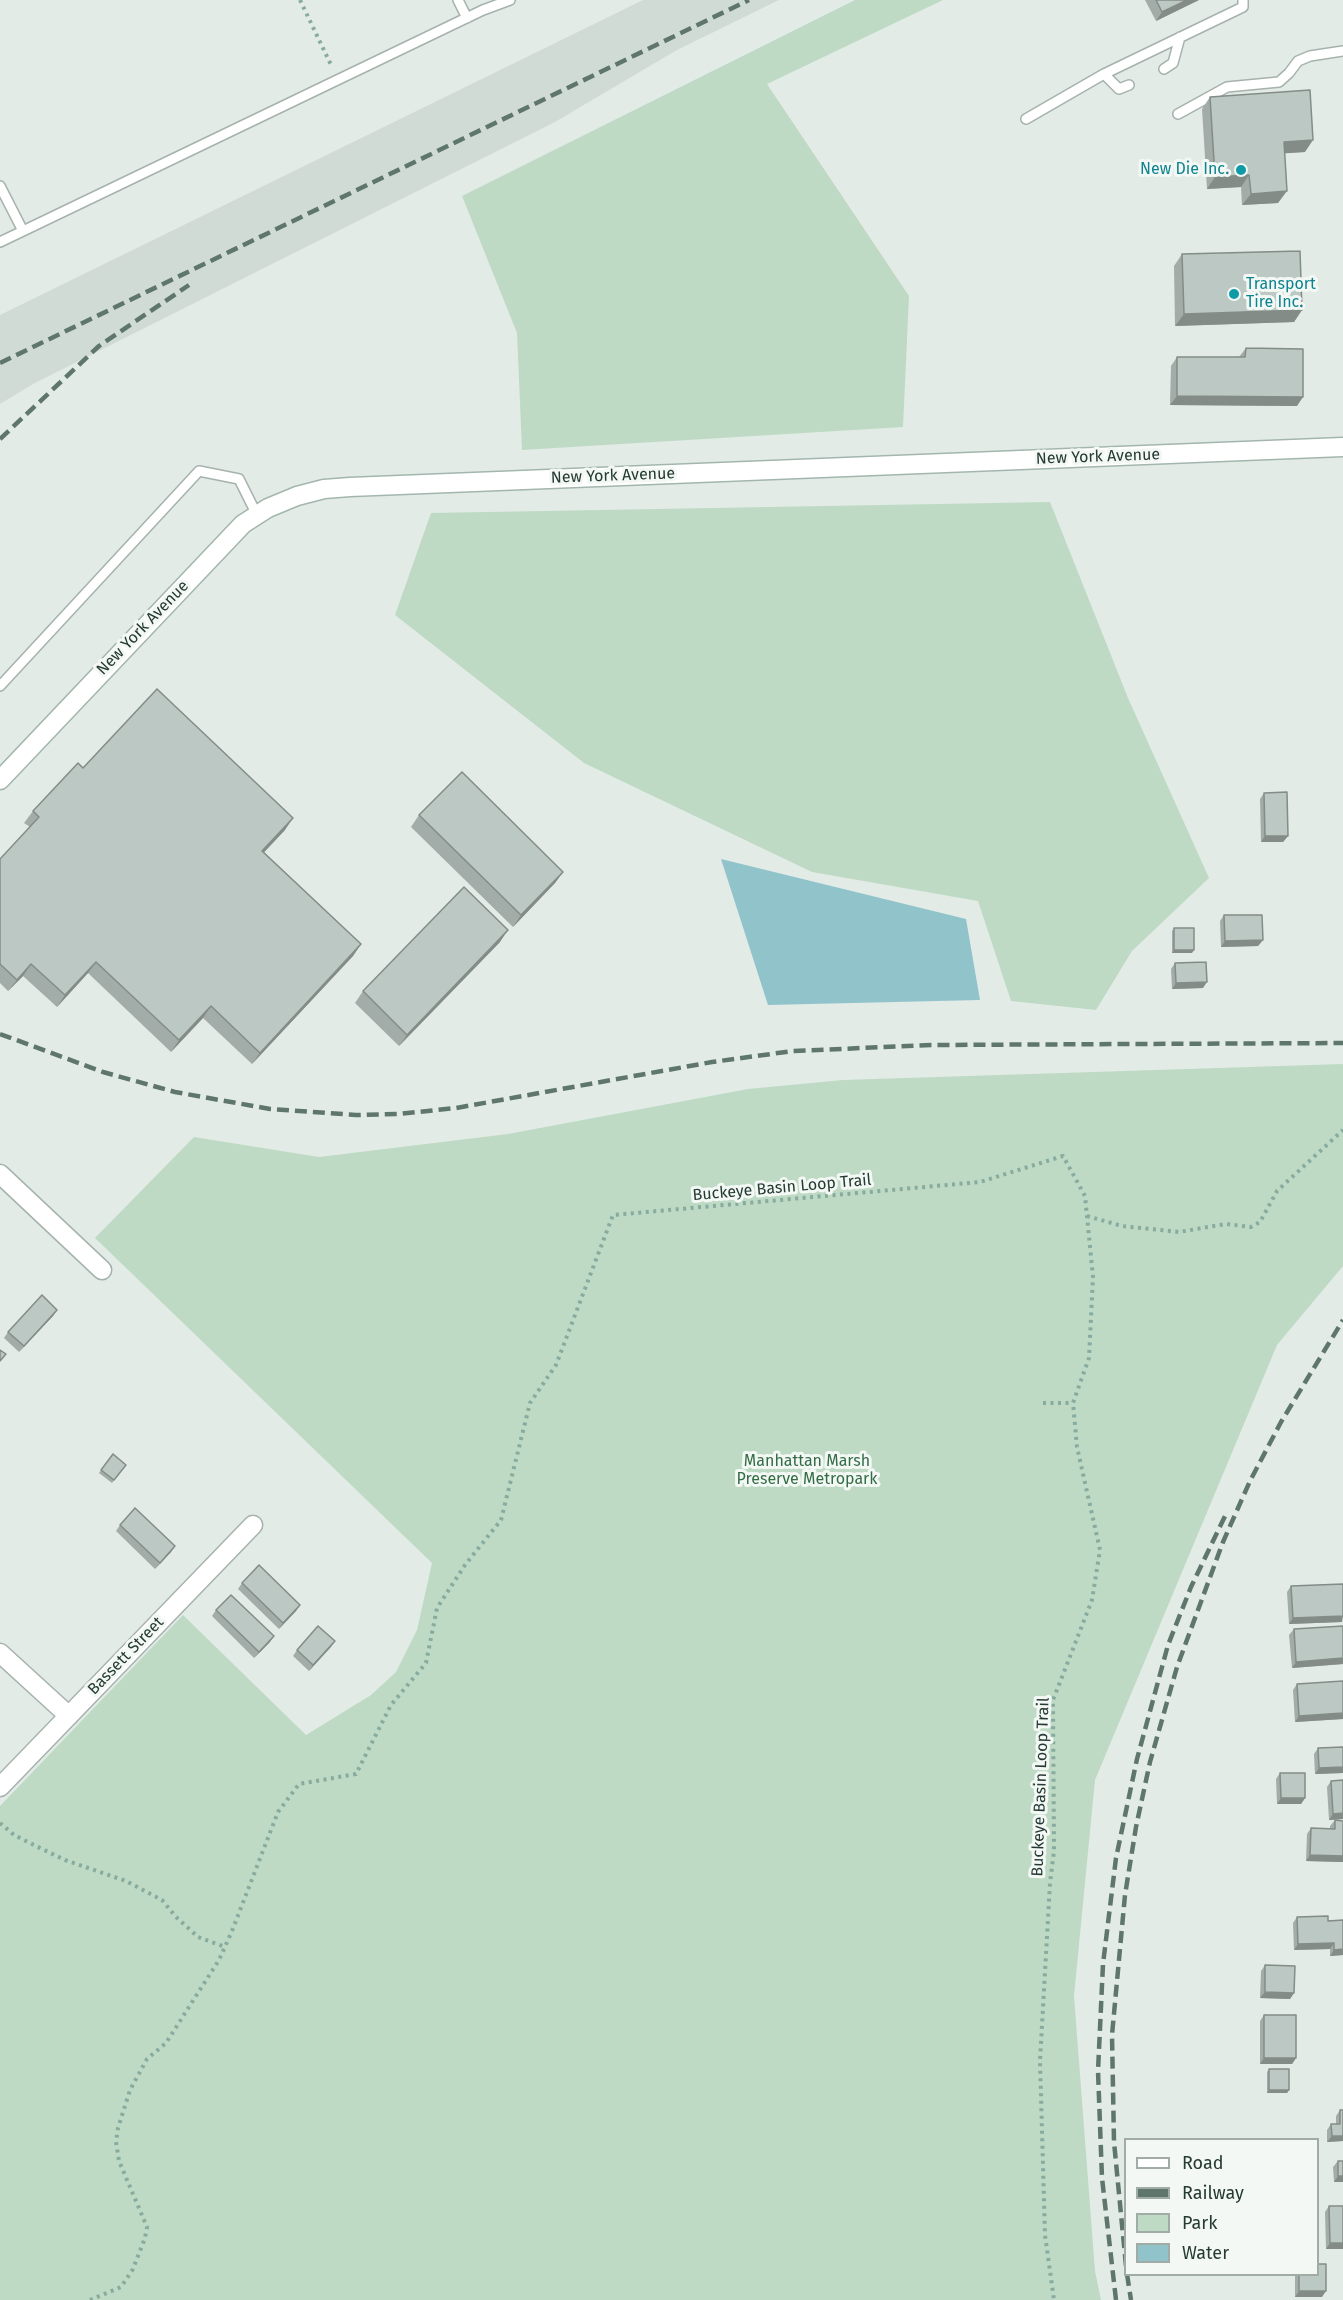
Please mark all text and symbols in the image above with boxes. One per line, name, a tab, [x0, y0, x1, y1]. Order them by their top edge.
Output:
place label: New Die Inc.	[1140, 160, 1229, 180]
marker: New Die Inc.	[1234, 163, 1248, 177]
place label: Transport Tire Inc.	[1246, 275, 1316, 313]
marker: Transport Tire Inc.	[1227, 287, 1241, 301]
street label: New York Avenue	[1036, 445, 1160, 469]
street label: New York Avenue	[551, 464, 675, 488]
street label: New York Avenue	[93, 577, 193, 679]
street label: Buckeye Basin Loop Trail	[692, 1171, 872, 1205]
park label: Manhattan Marsh Preserve Metropark	[737, 1452, 877, 1490]
street label: Bassett Street	[84, 1613, 168, 1699]
street label: Buckeye Basin Loop Trail	[1028, 1697, 1054, 1877]
legend	[1124, 2138, 1319, 2276]
text: Road	[1182, 2152, 1224, 2174]
text: Railway	[1182, 2182, 1244, 2204]
text: Park	[1182, 2212, 1217, 2234]
text: Water	[1182, 2242, 1229, 2264]

